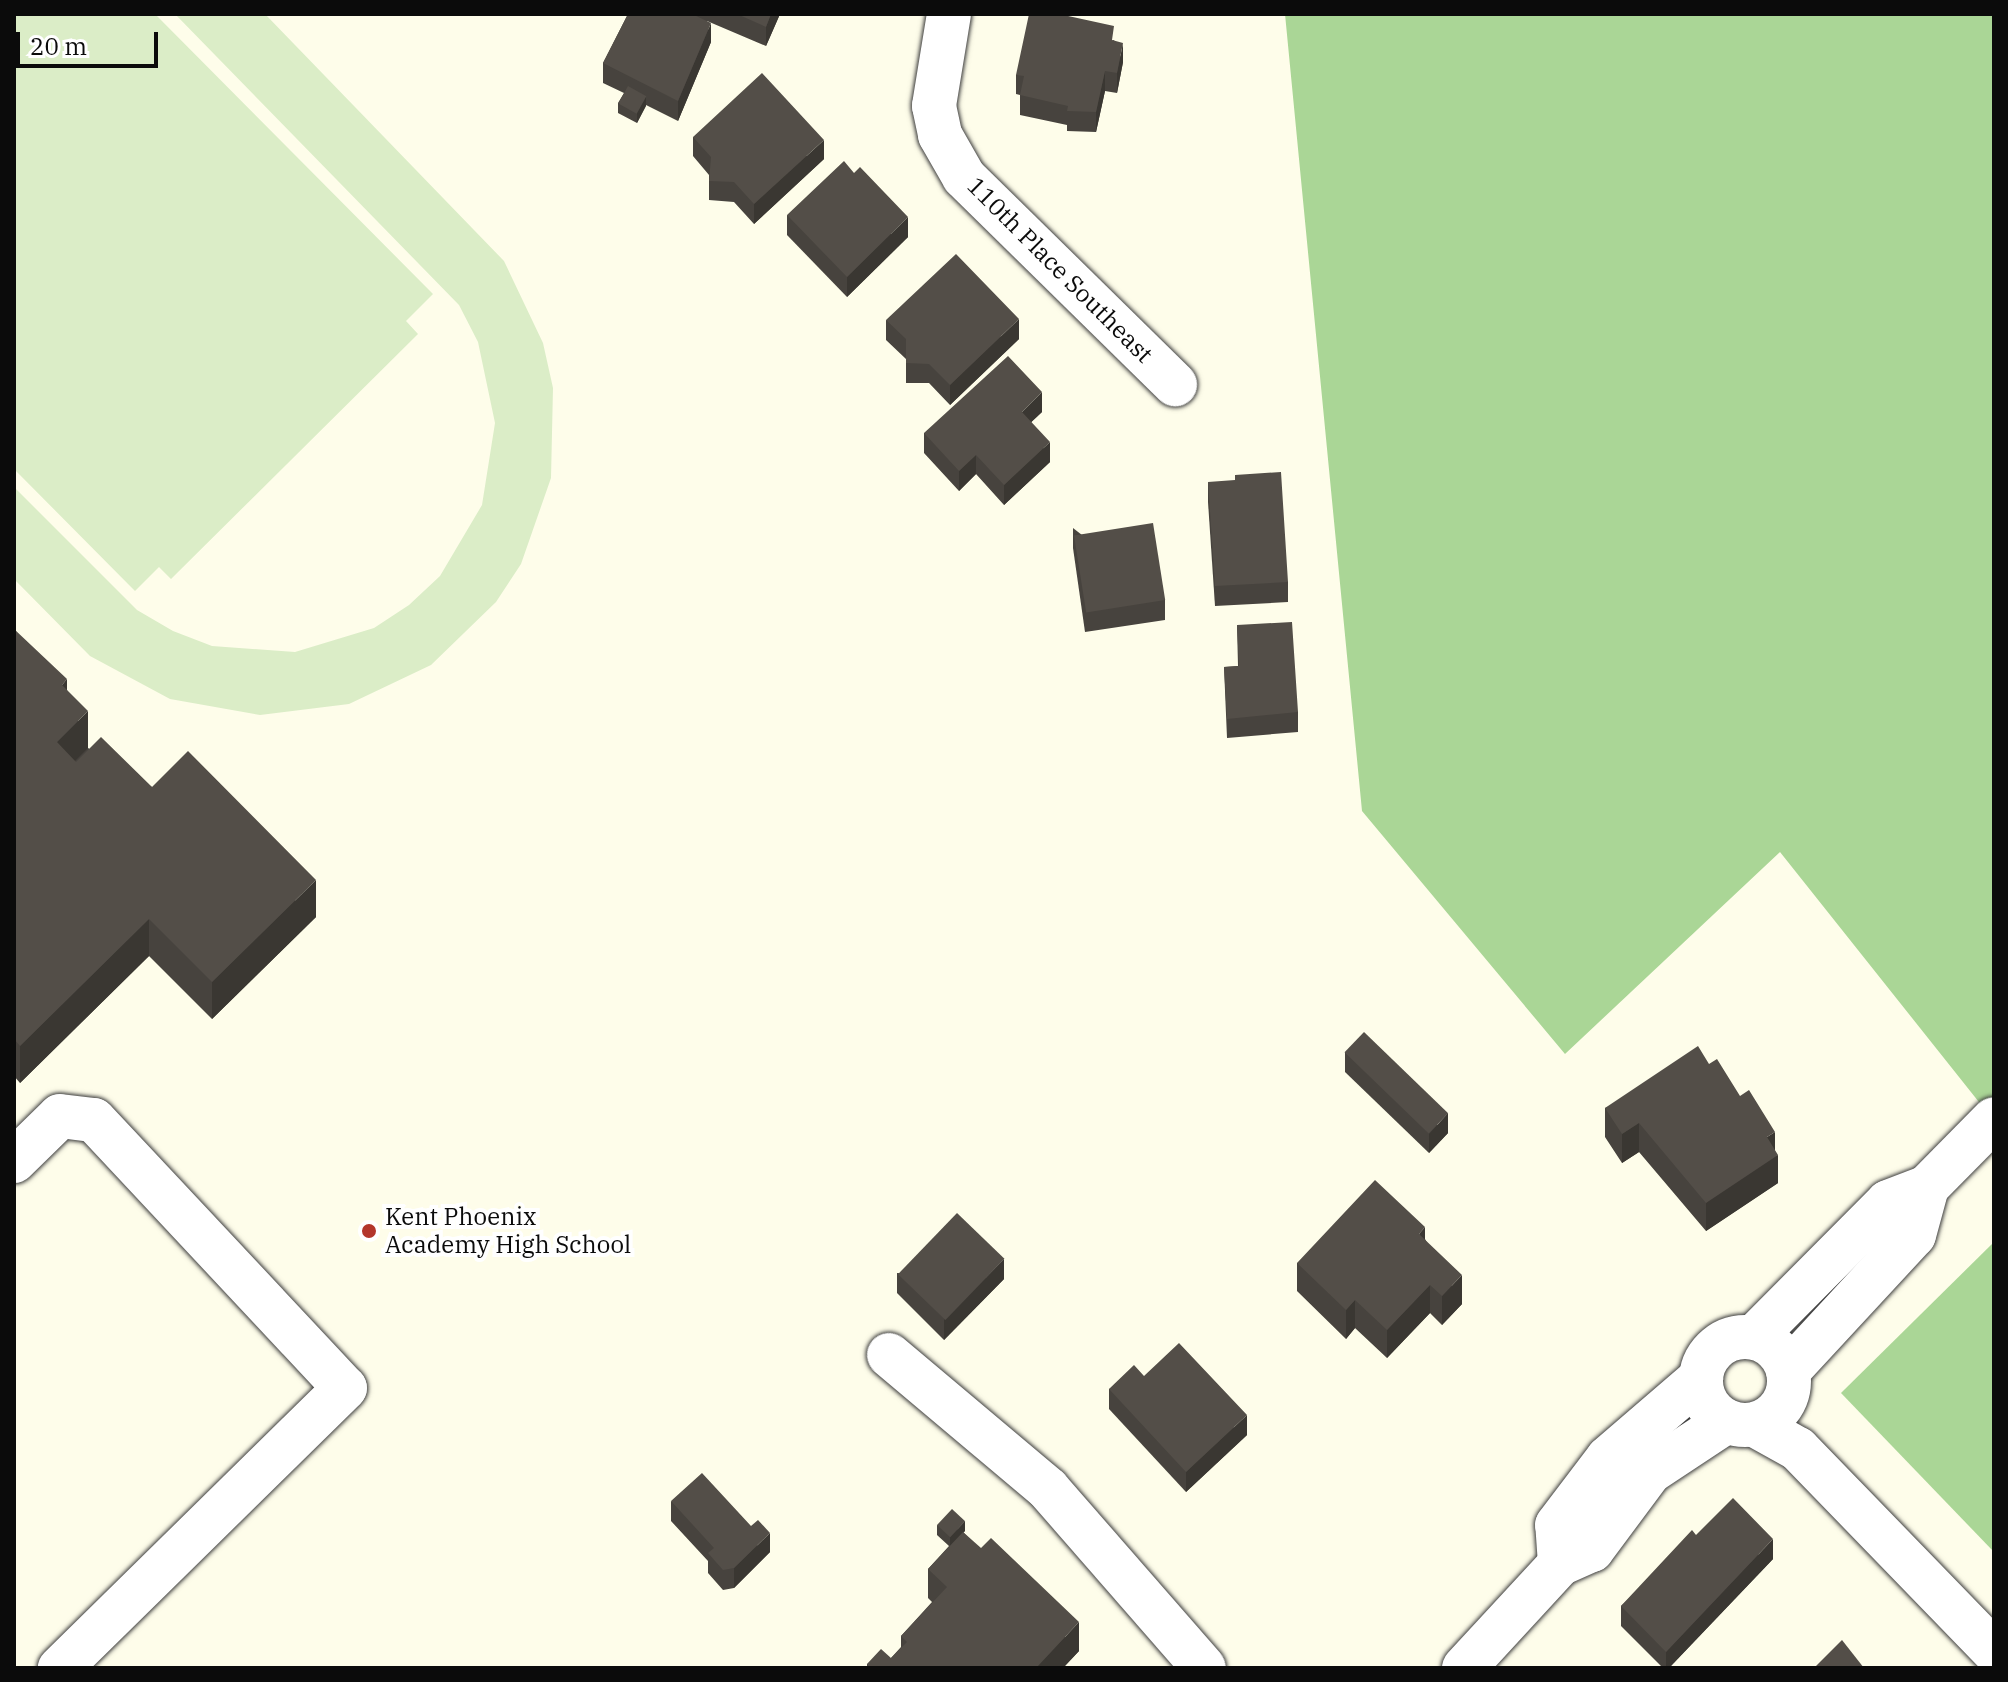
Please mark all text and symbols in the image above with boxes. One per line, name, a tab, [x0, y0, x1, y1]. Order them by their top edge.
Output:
scale bar	[20, 16, 162, 66]
text: 20 m	[30, 30, 87, 62]
street label: 110th Place Southeast	[961, 171, 1159, 369]
place label: Kent Phoenix Academy High School	[385, 1203, 631, 1259]
marker: Kent Phoenix Academy High School	[360, 1222, 378, 1240]

